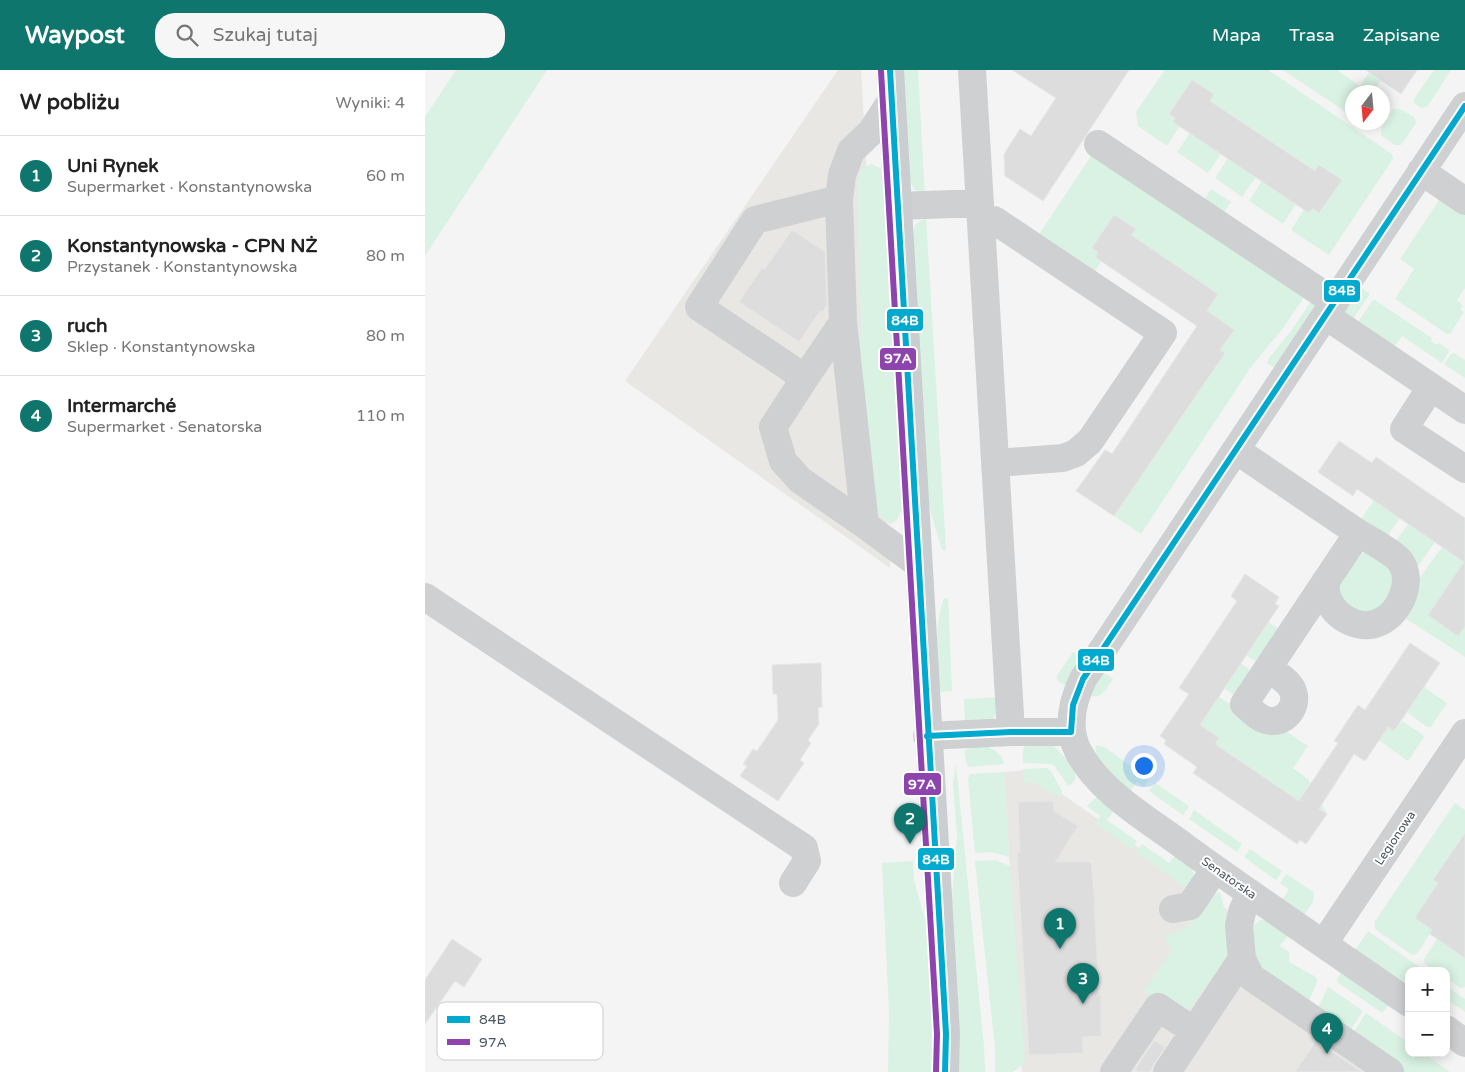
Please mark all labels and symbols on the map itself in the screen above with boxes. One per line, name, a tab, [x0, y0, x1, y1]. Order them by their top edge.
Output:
north arrow	[1345, 85, 1390, 130]
line badge: 84B	[1323, 279, 1361, 303]
text: 84B	[1328, 282, 1356, 299]
line badge: 84B	[886, 308, 924, 332]
text: 84B	[891, 312, 919, 329]
line badge: 97A	[879, 347, 917, 371]
text: 97A	[884, 350, 913, 367]
line badge: 84B	[1077, 648, 1115, 672]
text: 84B	[1082, 652, 1110, 669]
your location	[1131, 753, 1157, 779]
line badge: 97A	[903, 772, 942, 796]
text: 97A	[908, 776, 937, 793]
pin: 2	[894, 803, 926, 844]
street label: Legionowa	[1372, 808, 1418, 868]
line badge: 84B	[917, 847, 955, 871]
text: 84B	[922, 851, 950, 868]
street label: Senatorska	[1199, 854, 1259, 902]
pin: 1	[1044, 908, 1076, 949]
pin: 3	[1067, 963, 1099, 1004]
legend	[437, 1002, 603, 1060]
text: 84B	[479, 1011, 506, 1028]
pin: 4	[1311, 1013, 1343, 1054]
text: 97A	[479, 1034, 507, 1051]

